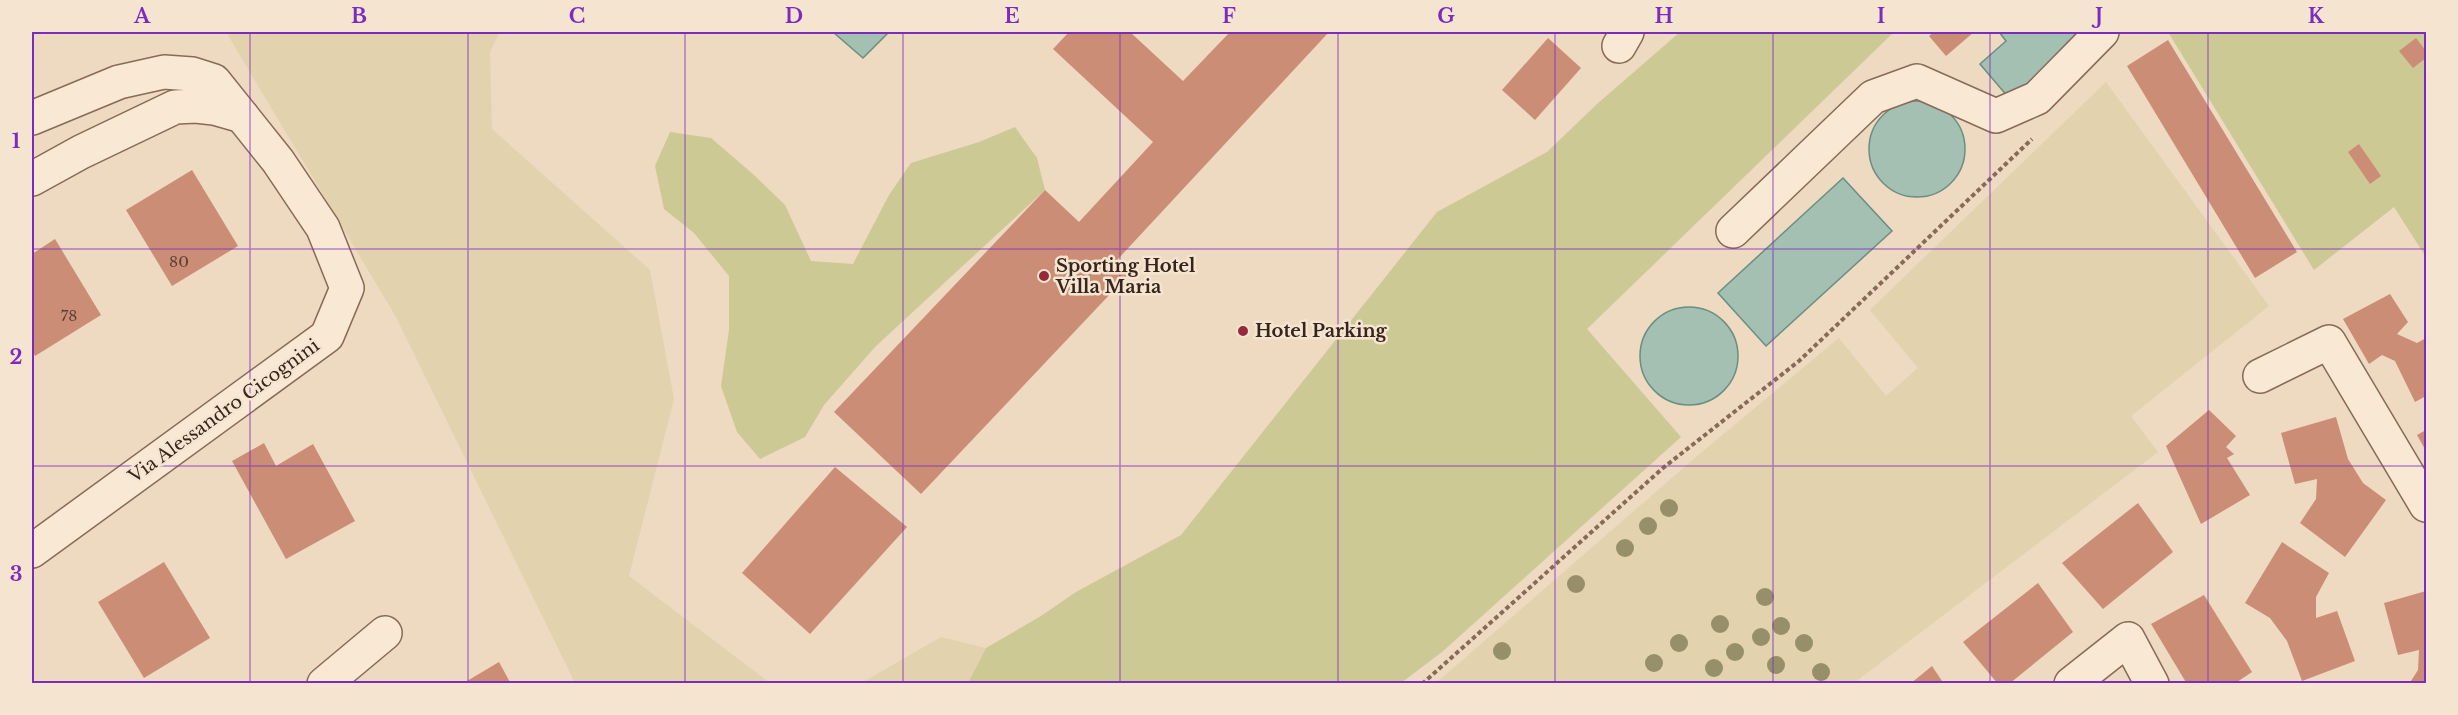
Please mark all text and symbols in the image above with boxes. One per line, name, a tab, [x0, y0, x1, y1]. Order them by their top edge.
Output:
text: A	[133, 4, 151, 28]
text: B	[351, 4, 367, 28]
text: C	[569, 4, 585, 28]
text: D	[785, 4, 803, 28]
text: E	[1004, 4, 1020, 28]
text: F	[1222, 4, 1236, 28]
text: G	[1437, 4, 1455, 28]
text: H	[1655, 4, 1674, 28]
text: I	[1877, 4, 1885, 28]
text: J	[2091, 4, 2103, 28]
text: K	[2308, 4, 2325, 28]
text: 1	[12, 129, 21, 153]
house number: 80	[169, 252, 189, 271]
place label: Sporting Hotel Villa Maria	[1055, 255, 1196, 298]
marker: Sporting Hotel Villa Maria	[1037, 269, 1051, 283]
house number: 78	[61, 306, 77, 325]
place label: Hotel Parking	[1255, 320, 1388, 342]
marker: Hotel Parking	[1236, 324, 1250, 338]
street label: Via Alessandro Cicognini	[124, 334, 324, 488]
text: 2	[9, 345, 23, 369]
text: 3	[10, 562, 22, 586]

